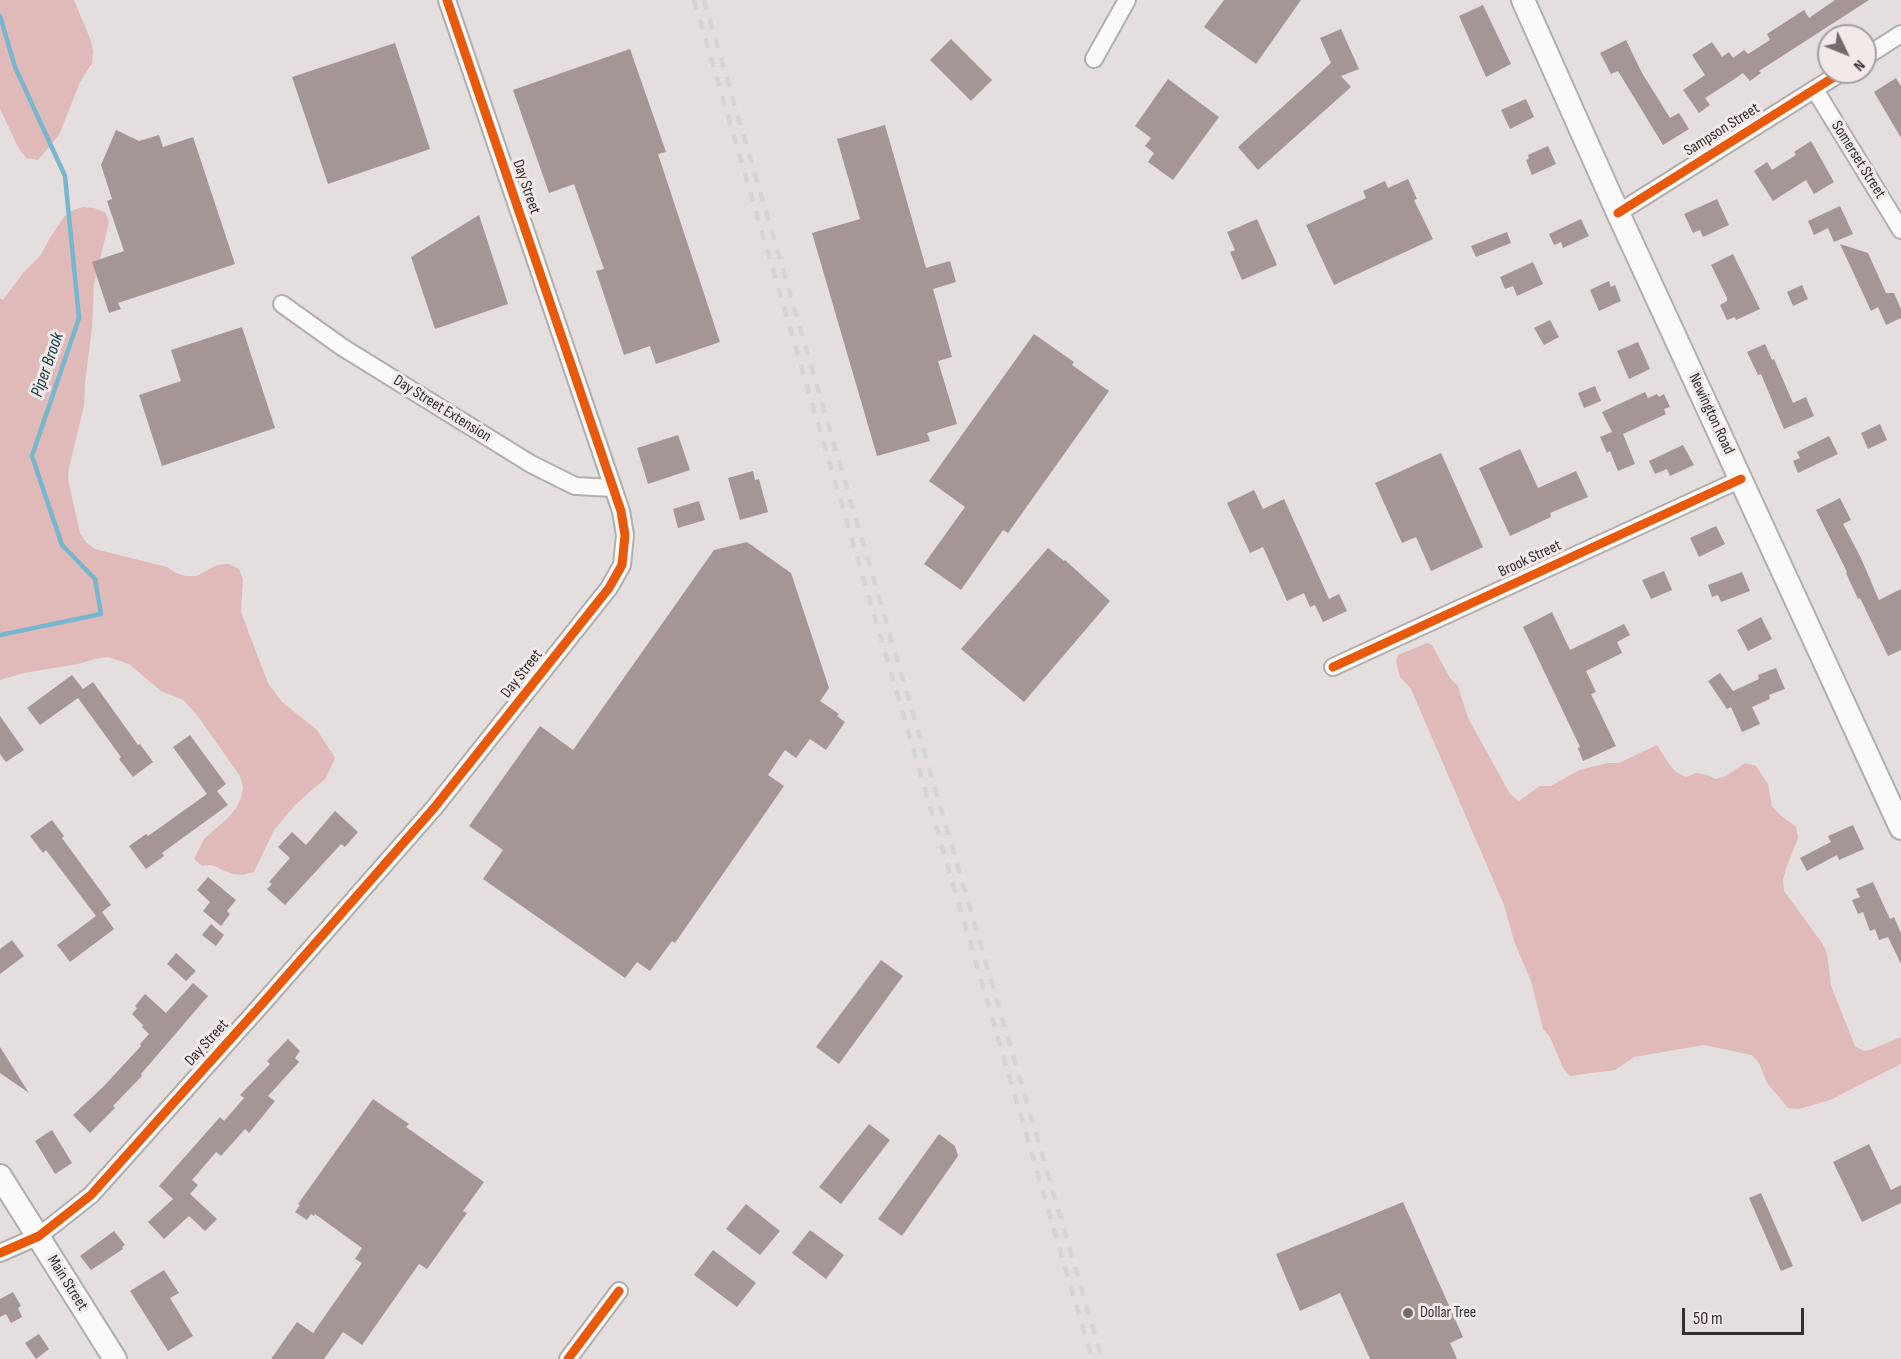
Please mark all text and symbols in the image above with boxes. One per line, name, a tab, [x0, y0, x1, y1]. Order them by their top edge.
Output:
north arrow	[1817, 24, 1877, 84]
text: N	[1849, 56, 1869, 75]
street label: Sampson Street	[1681, 99, 1763, 161]
street label: Somerset Street	[1827, 118, 1889, 202]
street label: Day Street	[508, 157, 544, 217]
water label: Piper Brook	[27, 330, 69, 400]
street label: Newington Road	[1684, 370, 1738, 458]
street label: Day Street Extension	[390, 371, 494, 447]
street label: Brook Street	[1496, 536, 1564, 582]
street label: Day Street	[497, 646, 547, 702]
street label: Day Street	[181, 1016, 233, 1070]
street label: Main Street	[42, 1252, 92, 1314]
scale bar	[1685, 1296, 1806, 1334]
place label: Dollar Tree	[1420, 1303, 1476, 1323]
marker: Dollar Tree	[1401, 1306, 1415, 1320]
text: 50 m	[1693, 1308, 1723, 1329]

